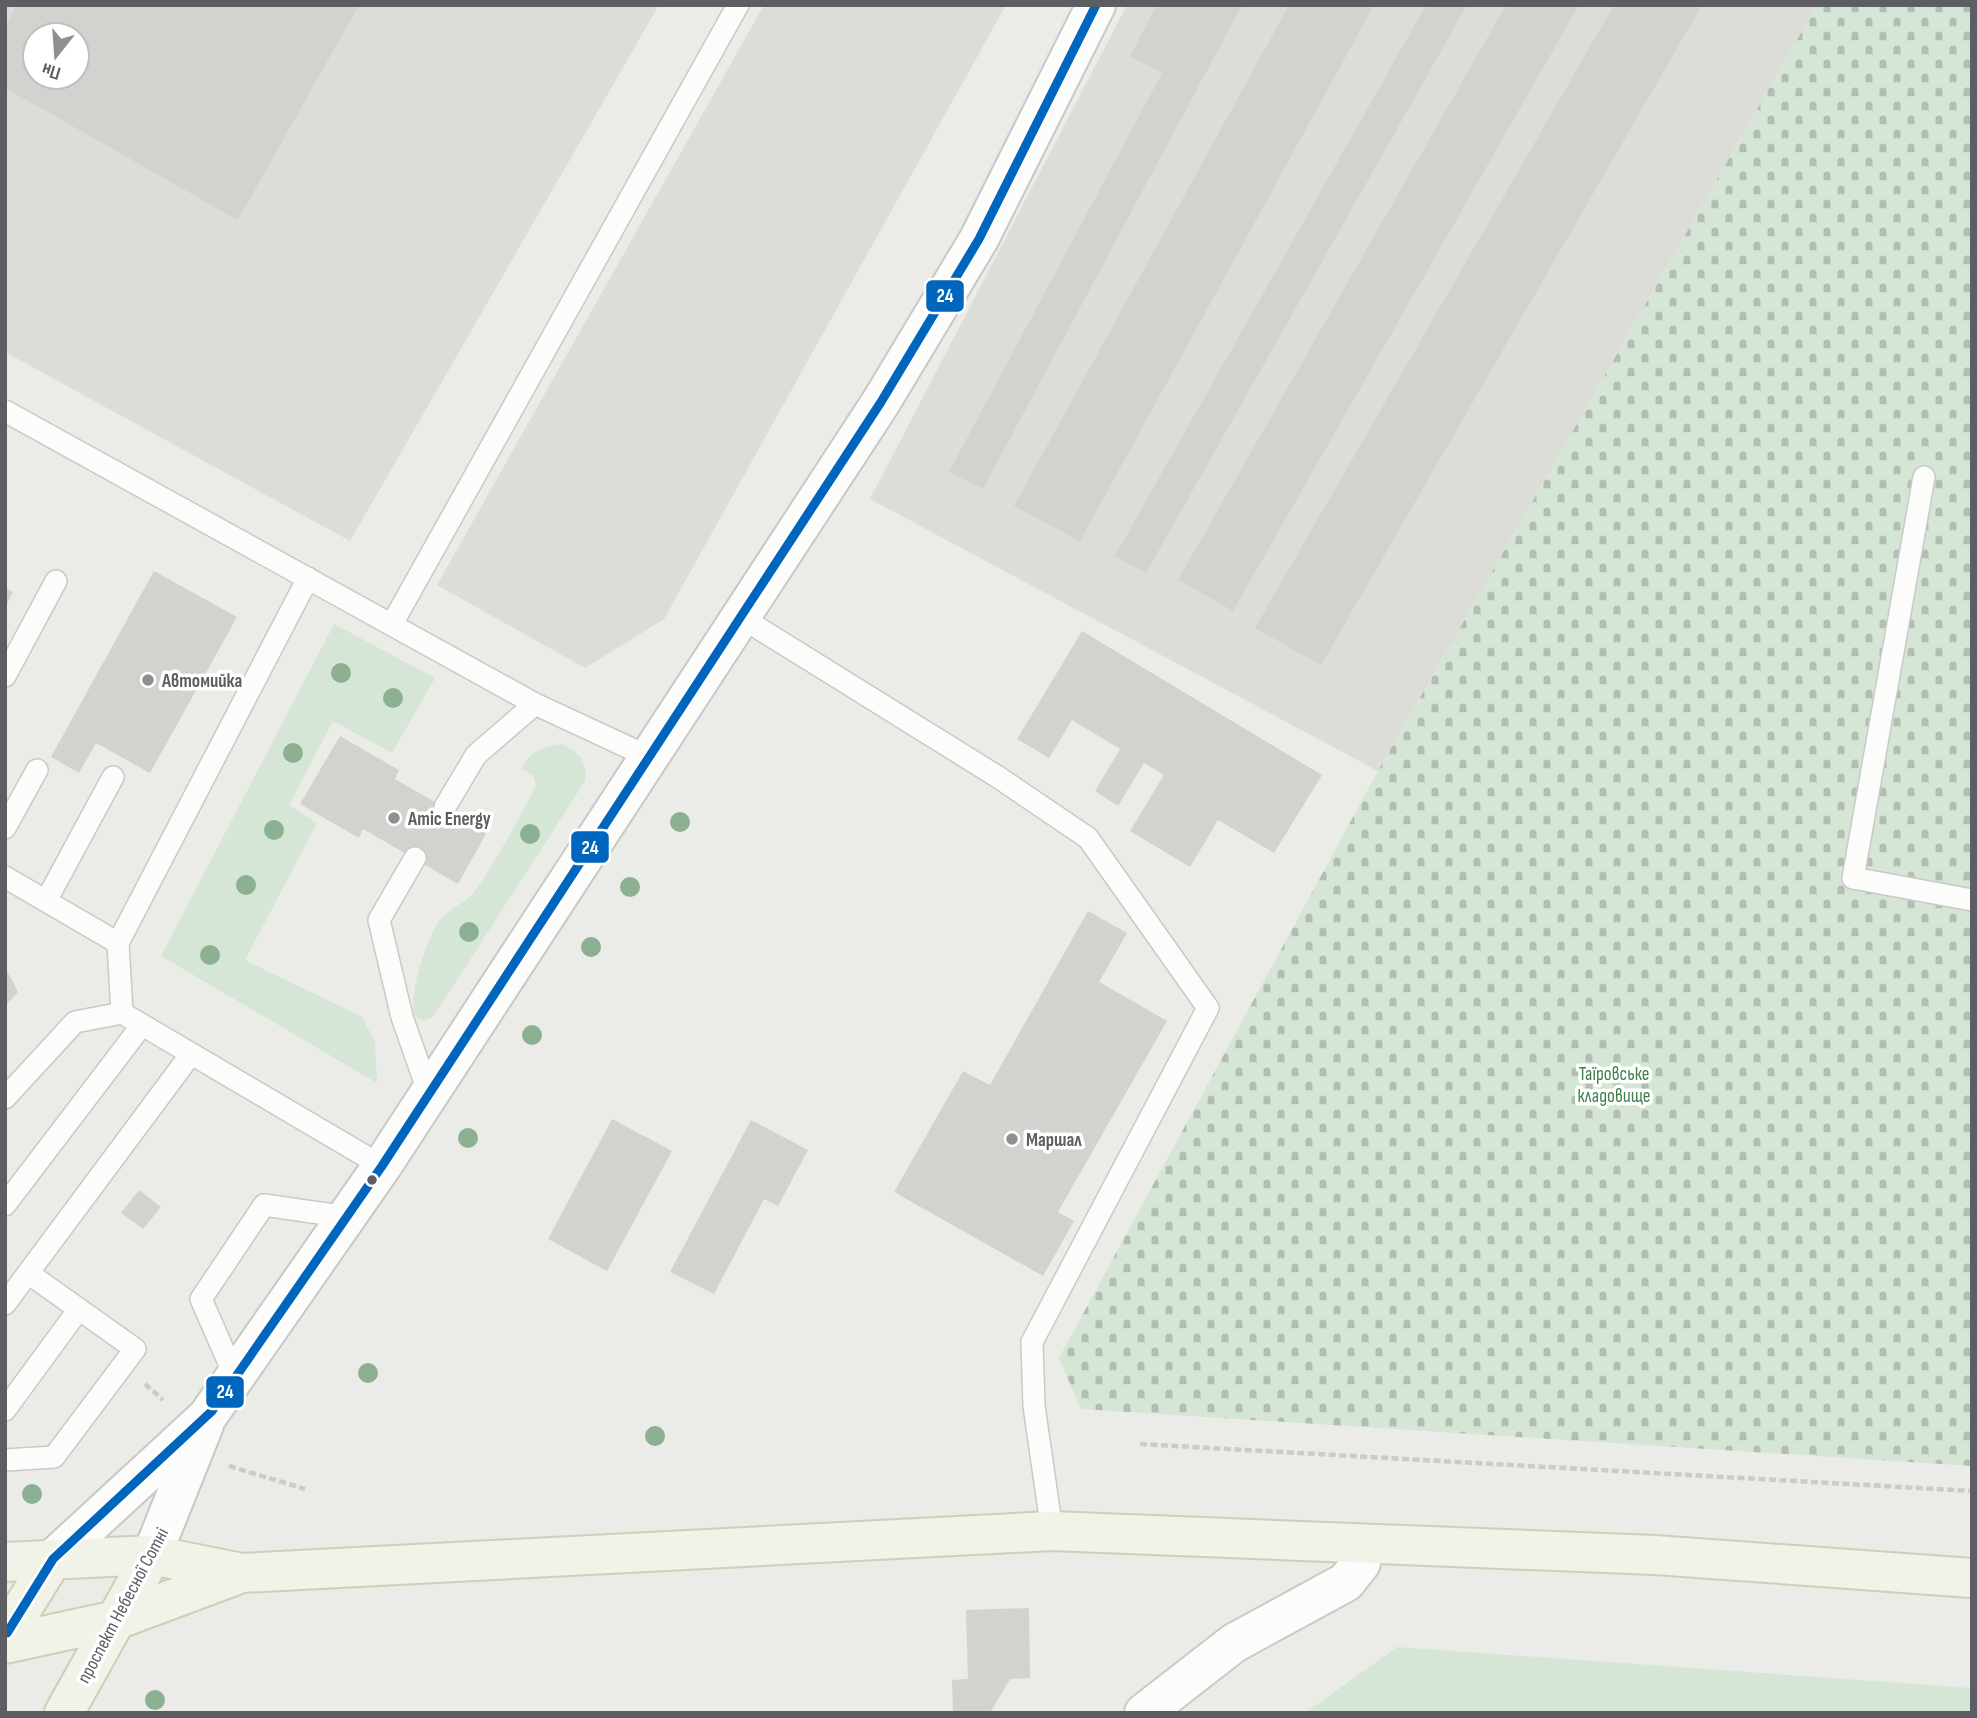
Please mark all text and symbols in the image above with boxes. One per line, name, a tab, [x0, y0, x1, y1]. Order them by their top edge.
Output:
north arrow	[21, 21, 91, 91]
text: Пн	[39, 57, 64, 85]
line badge: 24	[925, 279, 965, 313]
text: 24	[936, 285, 954, 308]
place label: Автомийка	[161, 670, 242, 693]
marker: Автомийка	[140, 672, 156, 688]
place label: Amic Energy	[407, 808, 491, 831]
marker: Amic Energy	[386, 810, 402, 826]
line badge: 24	[570, 830, 610, 864]
text: 24	[581, 837, 599, 860]
park label: Таїровське кладовище	[1578, 1063, 1650, 1108]
place label: Маршал	[1026, 1129, 1082, 1152]
marker: Маршал	[1004, 1131, 1020, 1147]
unlabelled marker	[365, 1173, 379, 1187]
line badge: 24	[205, 1375, 245, 1409]
text: 24	[216, 1381, 234, 1404]
street label: проспект Небесної Сотні	[73, 1524, 174, 1687]

